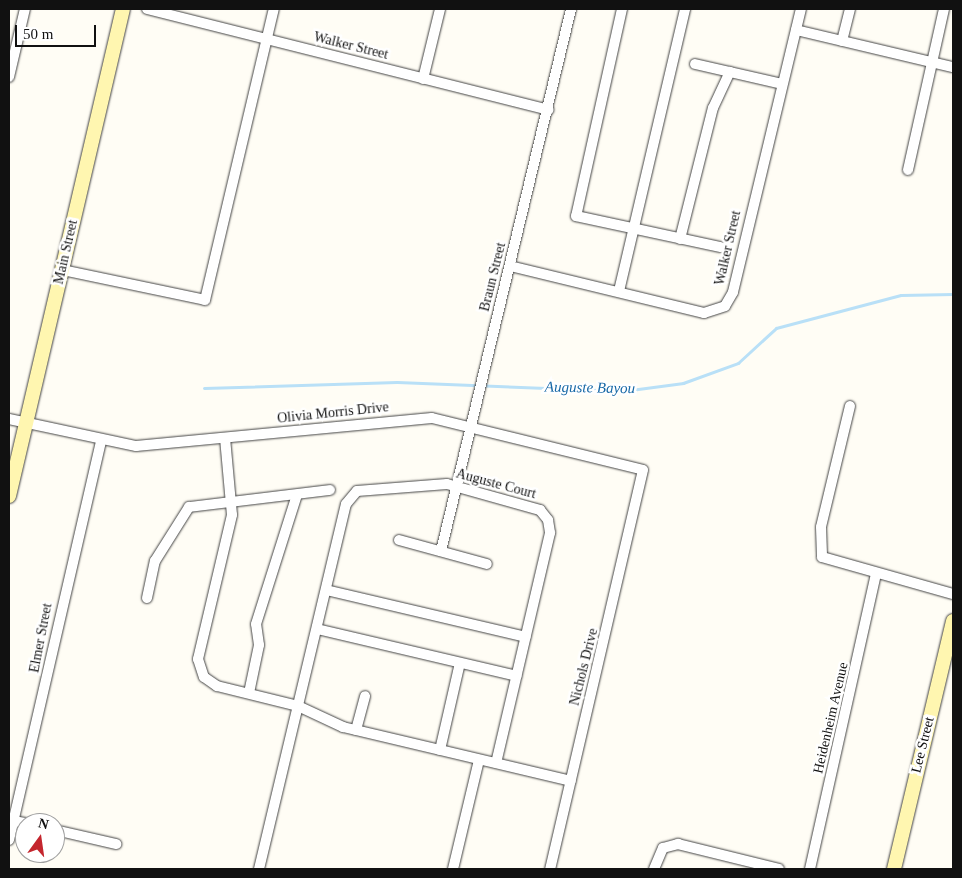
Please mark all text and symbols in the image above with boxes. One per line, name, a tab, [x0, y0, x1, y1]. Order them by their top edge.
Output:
scale bar	[18, 15, 99, 47]
text: 50 m	[23, 26, 53, 42]
street label: Walker Street	[312, 29, 390, 63]
street label: Walker Street	[711, 209, 745, 287]
street label: Main Street	[50, 218, 82, 286]
street label: Braun Street	[476, 241, 510, 313]
water label: Auguste Bayou	[545, 378, 635, 398]
street label: Olivia Morris Drive	[276, 399, 390, 427]
street label: Auguste Court	[454, 465, 538, 503]
street label: Elmer Street	[26, 602, 56, 674]
street label: Nichols Drive	[566, 627, 602, 707]
street label: Heidenheim Avenue	[810, 660, 852, 776]
street label: Lee Street	[908, 715, 938, 775]
north arrow	[15, 813, 65, 863]
text: N	[37, 815, 50, 832]

